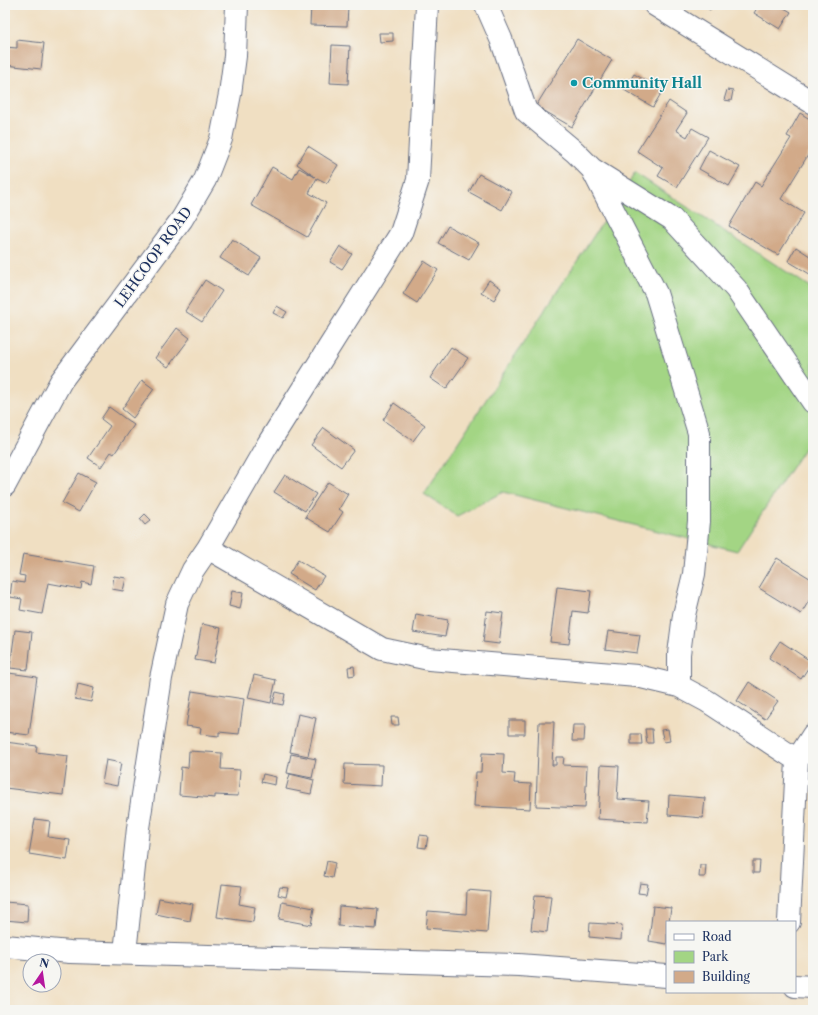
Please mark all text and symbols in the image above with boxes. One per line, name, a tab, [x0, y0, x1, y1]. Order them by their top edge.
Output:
place label: Community Hall	[582, 74, 702, 92]
marker: Community Hall	[569, 78, 579, 88]
street label: LEHCOOP ROAD	[110, 203, 196, 311]
legend	[666, 921, 796, 993]
text: Road	[702, 929, 732, 944]
text: Park	[702, 949, 729, 964]
north arrow	[22, 953, 62, 993]
text: N	[38, 955, 51, 971]
text: Building	[702, 969, 750, 984]

